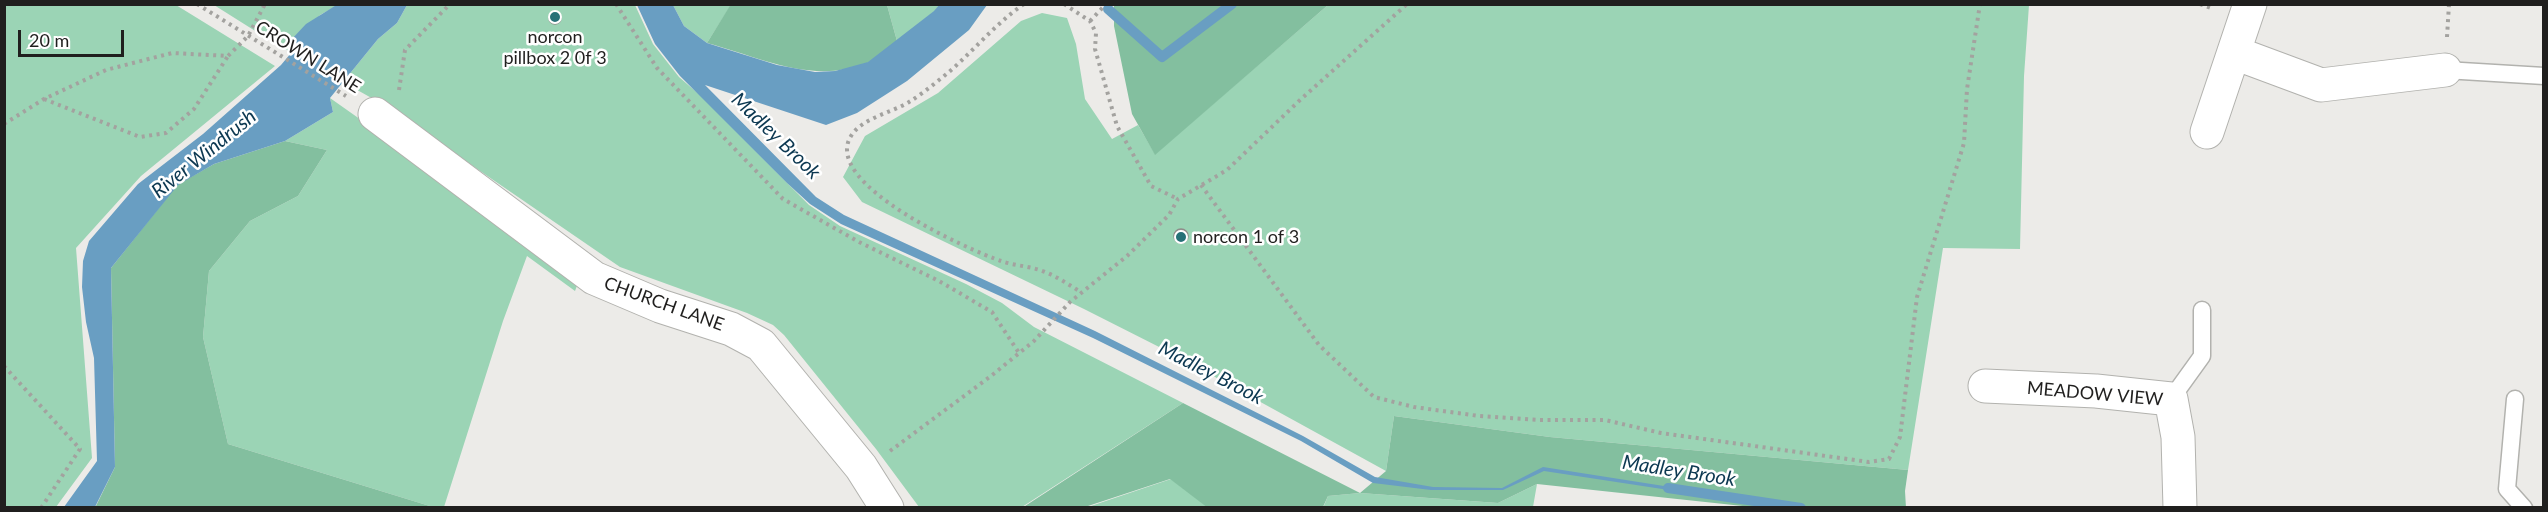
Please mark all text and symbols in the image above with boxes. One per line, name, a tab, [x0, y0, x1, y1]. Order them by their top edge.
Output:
marker: norcon pillbox 2 0f 3	[548, 10, 562, 24]
street label: CROWN LANE	[251, 16, 365, 98]
scale bar	[21, 18, 128, 56]
place label: norcon pillbox 2 0f 3	[503, 26, 607, 68]
text: 20 m	[29, 29, 69, 51]
water label: Madley Brook	[727, 88, 825, 184]
water label: River Windrush	[147, 105, 261, 203]
place label: norcon 1 of 3	[1193, 226, 1299, 248]
marker: norcon 1 of 3	[1174, 230, 1188, 244]
street label: CHURCH LANE	[601, 272, 727, 336]
water label: Madley Brook	[1155, 336, 1267, 410]
street label: MEADOW VIEW	[2026, 377, 2164, 411]
water label: Madley Brook	[1621, 450, 1737, 492]

